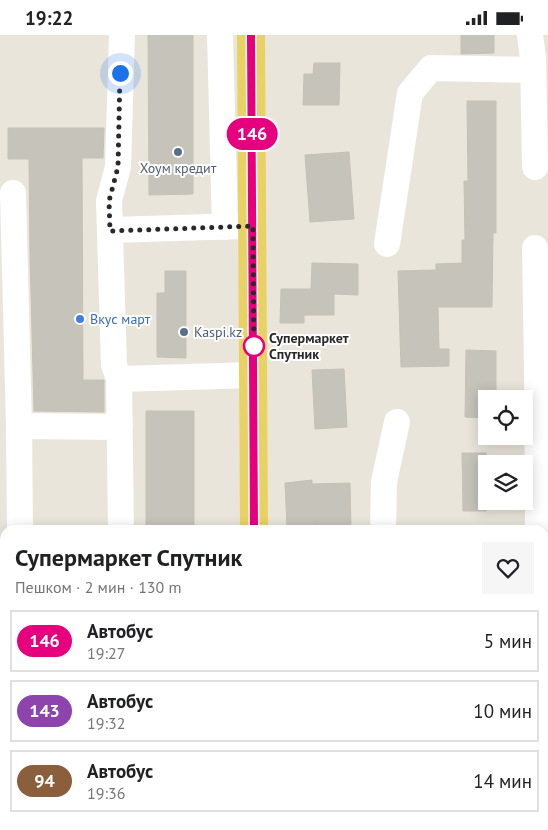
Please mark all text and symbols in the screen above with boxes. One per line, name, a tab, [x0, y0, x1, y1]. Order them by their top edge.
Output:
text: 19:22	[25, 6, 73, 30]
your location	[108, 61, 133, 86]
line badge: 146	[223, 118, 281, 150]
text: 146	[237, 122, 267, 145]
marker: Хоум кредит	[172, 146, 184, 158]
place label: Хоум кредит	[140, 159, 217, 177]
place label: Вкус март	[90, 310, 151, 328]
marker: Вкус март	[74, 313, 86, 325]
place label: Kaspi.kz	[194, 323, 242, 341]
marker: Kaspi.kz	[178, 326, 190, 338]
place label: Супермаркет Спутник	[269, 329, 349, 363]
marker: Супермаркет Спутник	[243, 335, 265, 357]
map controls	[478, 390, 533, 510]
button: locate	[478, 390, 533, 445]
button: layers	[478, 455, 533, 510]
text: Супермаркет Спутник	[15, 542, 242, 573]
button: heart	[482, 542, 534, 594]
text: Пешком · 2 мин · 130 m	[15, 577, 182, 597]
text: Автобус	[87, 619, 153, 643]
text: 146	[29, 629, 60, 652]
text: 5 мин	[484, 629, 532, 653]
text: 19:27	[87, 643, 125, 663]
text: Автобус	[87, 689, 153, 713]
text: 143	[29, 699, 60, 722]
text: 10 мин	[473, 699, 532, 723]
text: 19:32	[87, 713, 125, 733]
text: Автобус	[87, 759, 153, 783]
text: 94	[34, 769, 55, 792]
text: 14 мин	[473, 769, 532, 793]
text: 19:36	[87, 783, 125, 803]

